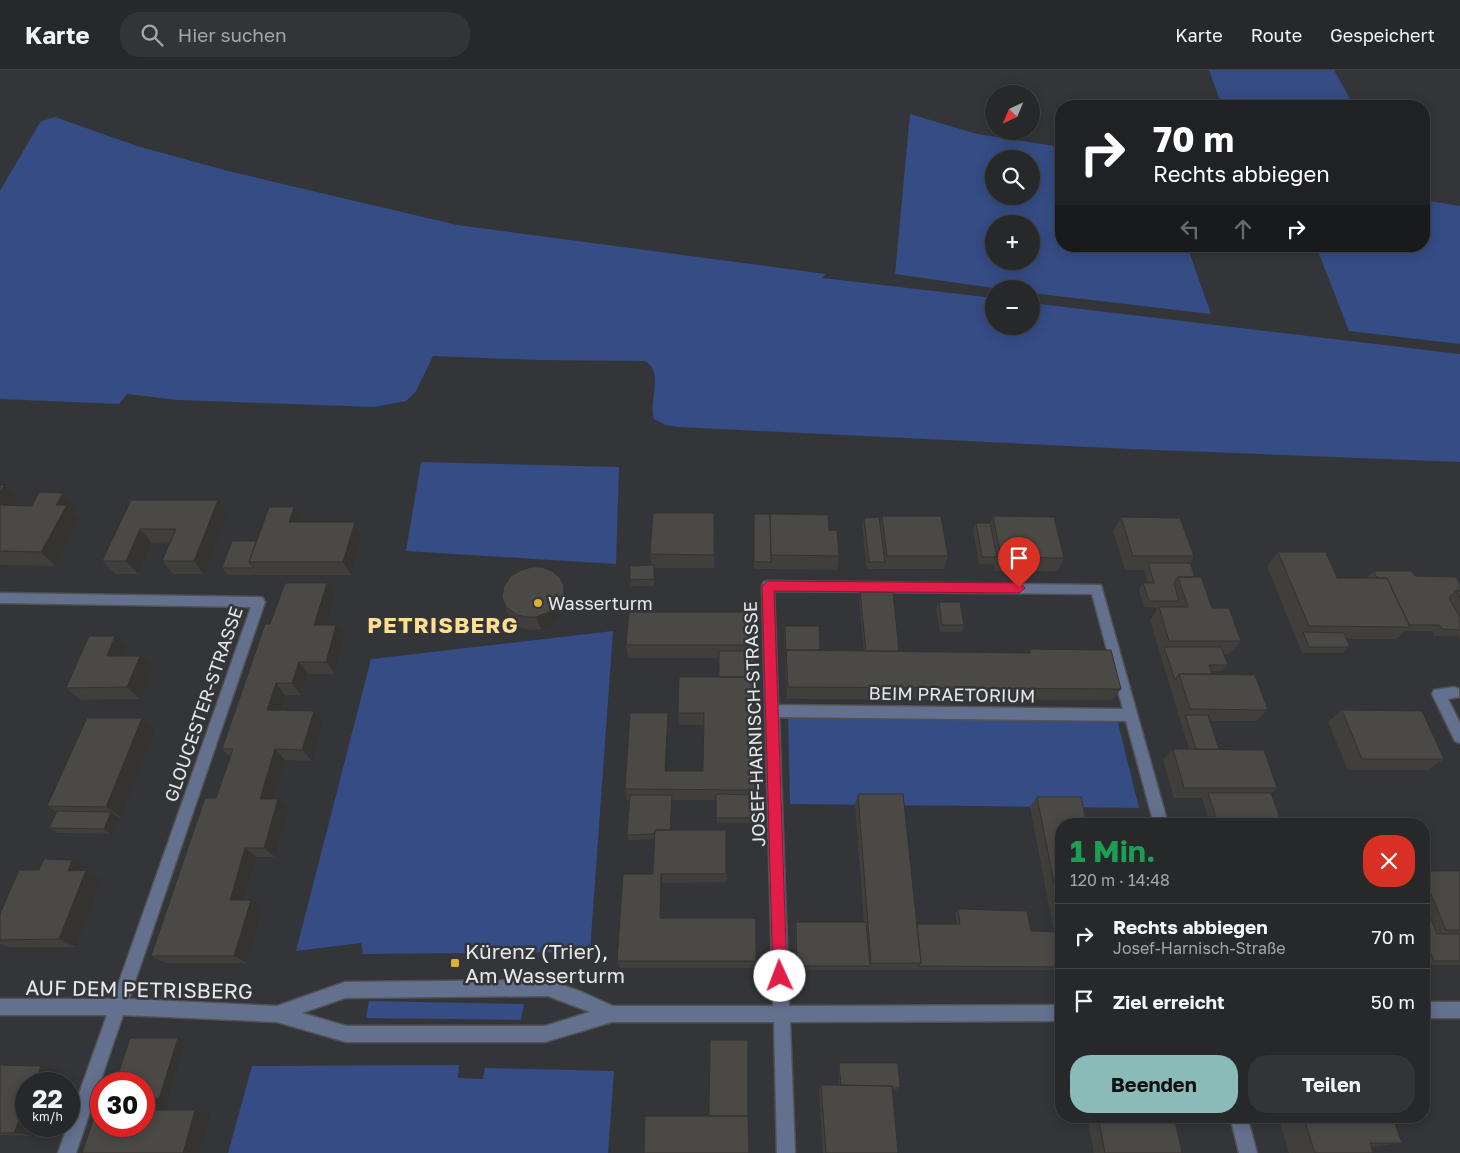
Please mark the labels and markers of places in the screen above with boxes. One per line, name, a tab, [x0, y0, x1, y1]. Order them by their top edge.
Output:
pin	[998, 537, 1040, 588]
place label: Wasserturm	[548, 592, 653, 614]
marker: Wasserturm	[532, 597, 544, 609]
place label: Kürenz (Trier), Am Wasserturm	[465, 938, 625, 988]
marker: Kürenz (Trier), Am Wasserturm	[449, 957, 461, 969]

